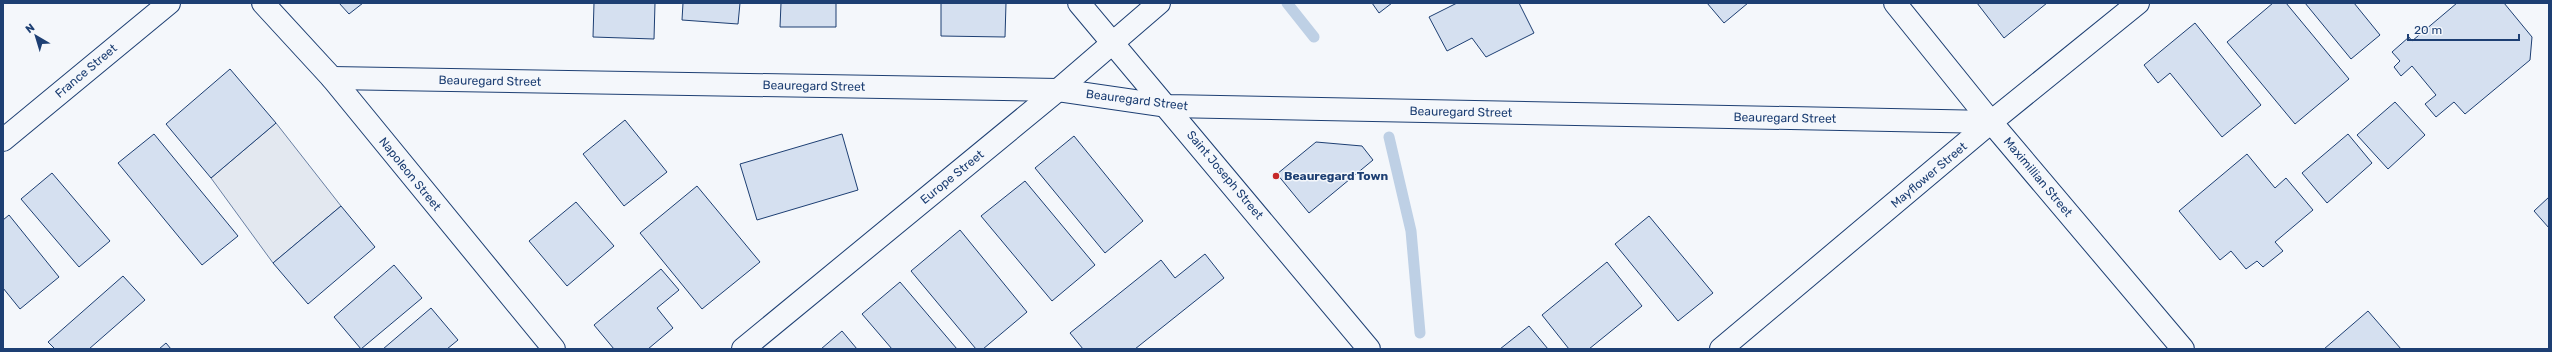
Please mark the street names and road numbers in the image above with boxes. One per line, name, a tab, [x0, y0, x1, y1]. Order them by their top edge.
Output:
street label: France Street	[52, 41, 120, 101]
street label: Beauregard Street	[439, 73, 542, 89]
street label: Beauregard Street	[763, 78, 866, 94]
street label: Beauregard Street	[1085, 87, 1189, 113]
street label: Beauregard Street	[1410, 104, 1513, 120]
street label: Beauregard Street	[1734, 110, 1837, 126]
street label: Saint Joseph Street	[1184, 128, 1266, 222]
street label: Napoleon Street	[376, 134, 444, 214]
street label: Maximillian Street	[2001, 134, 2075, 220]
street label: Mayflower Street	[1888, 139, 1970, 211]
street label: Europe Street	[918, 147, 987, 207]

